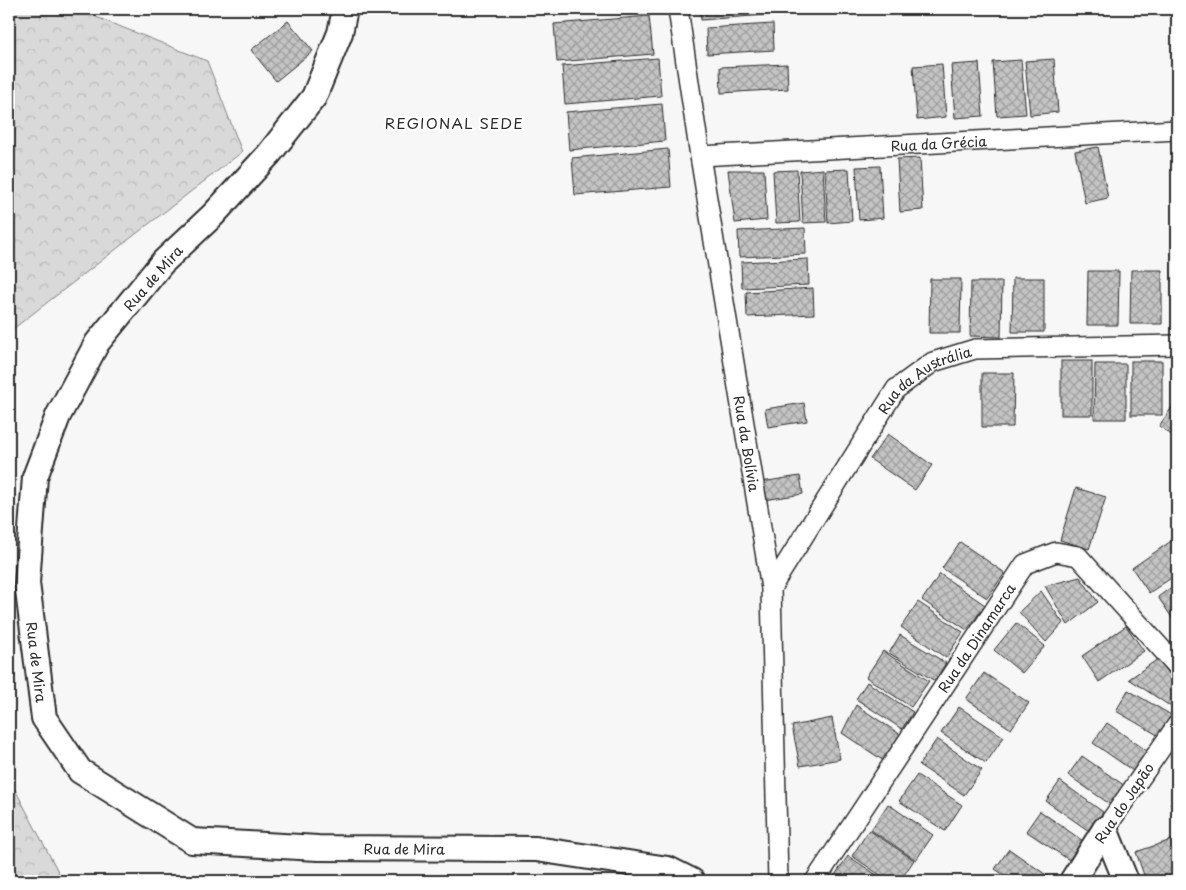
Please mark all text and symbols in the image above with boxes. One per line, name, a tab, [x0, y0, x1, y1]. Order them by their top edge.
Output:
district label: REGIONAL SEDE	[384, 111, 524, 134]
street label: Rua da Grécia	[890, 130, 988, 156]
street label: Rua de Mira	[118, 240, 188, 315]
street label: Rua da Austrália	[872, 340, 975, 418]
street label: Rua da Bolívia	[729, 394, 766, 493]
street label: Rua da Dinamarca	[932, 579, 1020, 696]
street label: Rua de Mira	[21, 620, 52, 704]
street label: Rua do Japão	[1089, 758, 1159, 848]
street label: Rua de Mira	[364, 838, 445, 859]

